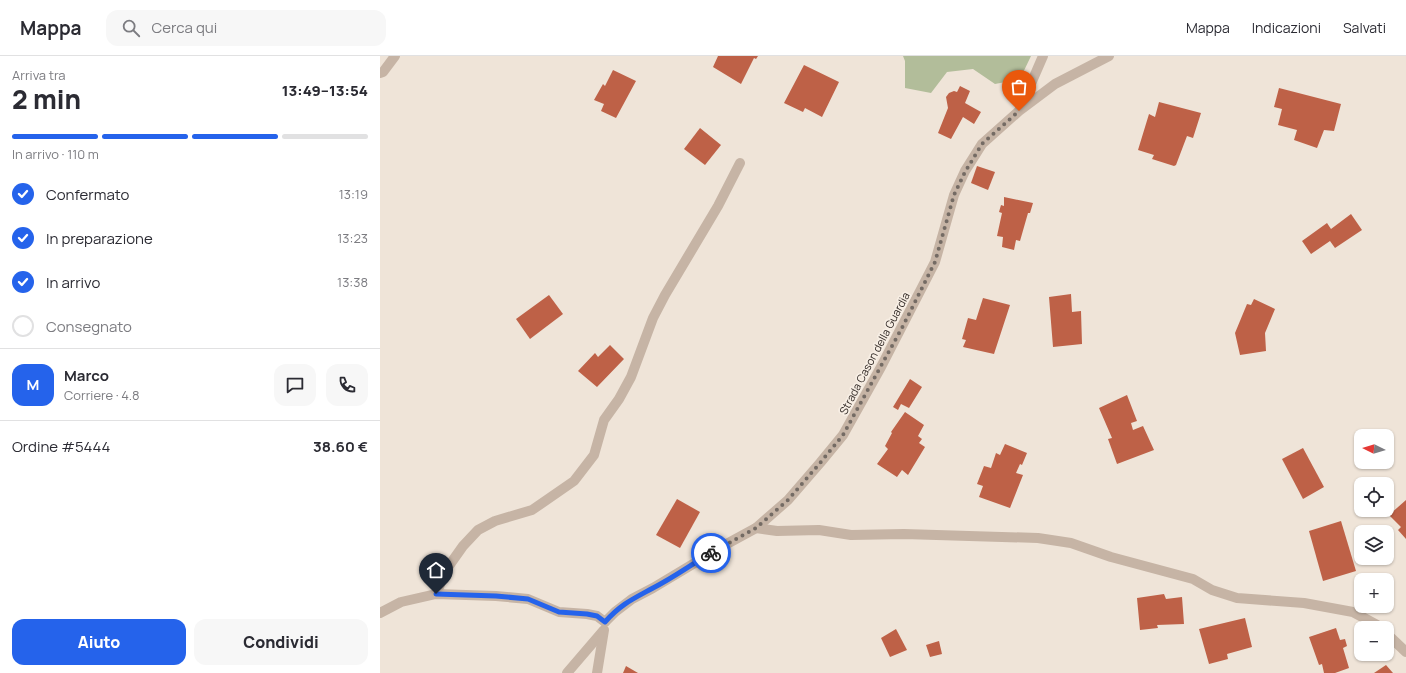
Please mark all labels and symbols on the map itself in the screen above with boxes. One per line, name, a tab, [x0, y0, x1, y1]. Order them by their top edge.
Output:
pin	[1002, 70, 1036, 111]
street label: Strada Cason della Guardia	[835, 289, 913, 417]
north arrow	[1354, 429, 1394, 469]
courier	[691, 533, 731, 573]
pin	[419, 553, 453, 594]

